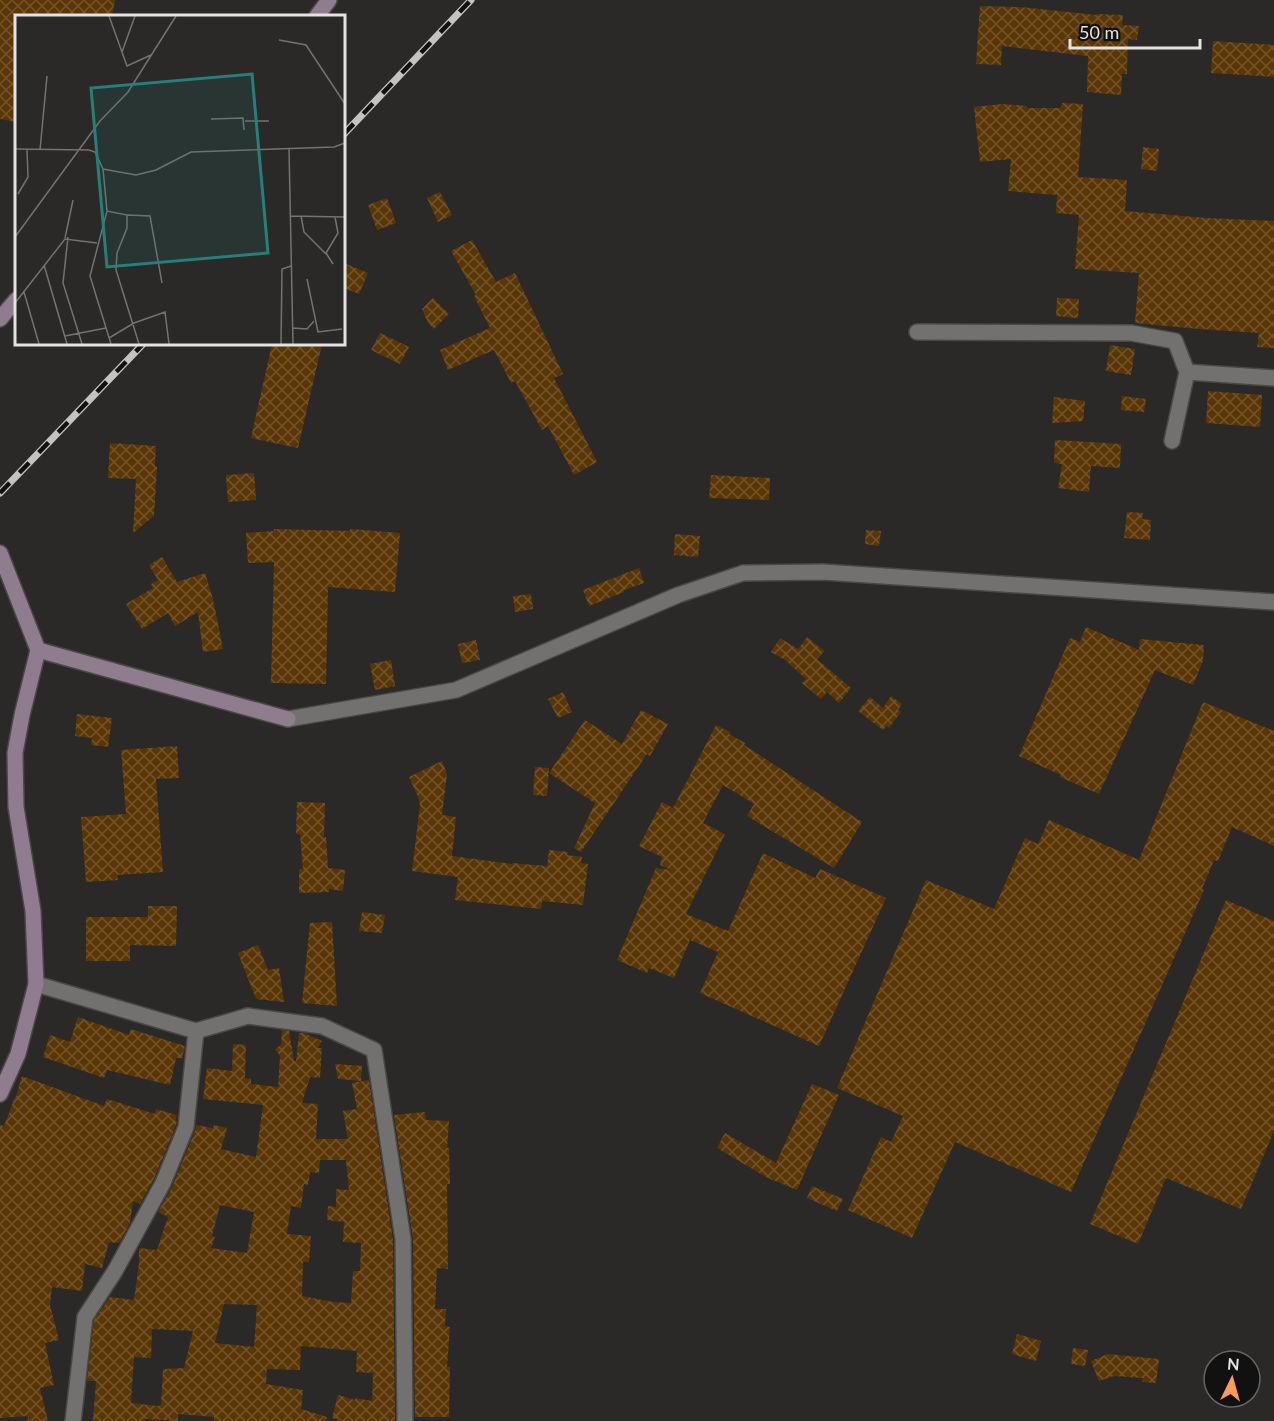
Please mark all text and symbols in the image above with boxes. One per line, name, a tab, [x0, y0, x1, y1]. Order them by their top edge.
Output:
scale bar	[1070, 12, 1200, 50]
inset map	[15, 15, 345, 345]
text: 50 m	[1079, 21, 1119, 43]
north arrow	[1202, 1349, 1262, 1409]
text: N	[1226, 1354, 1240, 1374]

